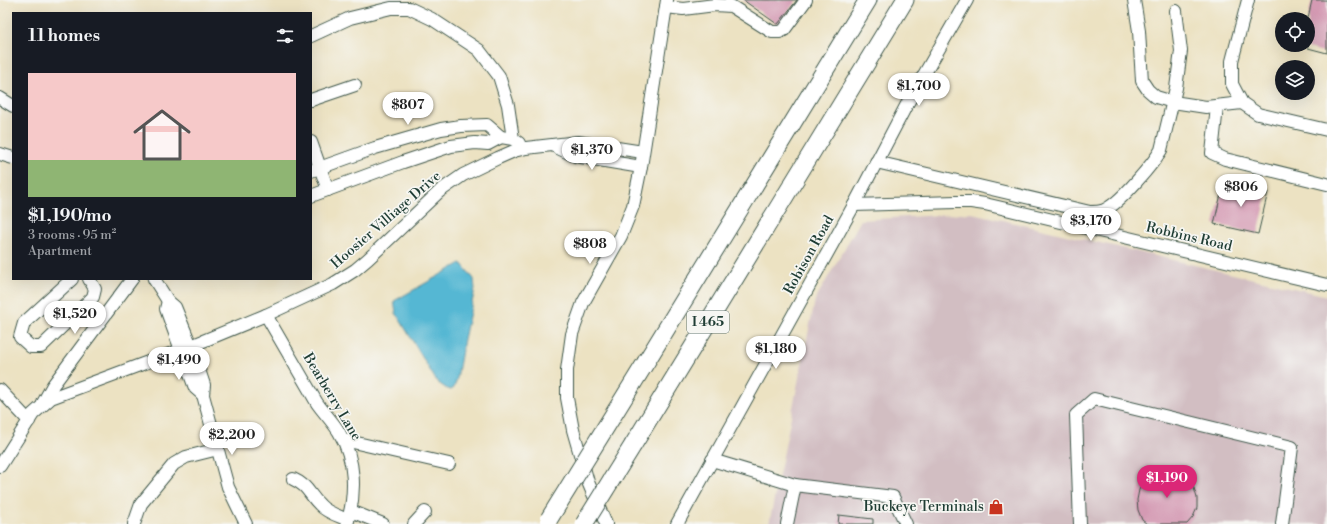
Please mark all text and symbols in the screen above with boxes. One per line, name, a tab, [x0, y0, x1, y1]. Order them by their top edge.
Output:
map controls	[1275, 12, 1315, 100]
button: locate	[1275, 12, 1315, 52]
text: 11 homes	[28, 25, 100, 47]
icon: filters	[274, 25, 296, 47]
button: layers	[1275, 60, 1315, 100]
pin: $1,700	[886, 73, 952, 107]
text: $1,700	[897, 78, 941, 94]
pin: $807	[384, 92, 432, 126]
text: $807	[391, 97, 425, 113]
icon: home	[126, 99, 198, 171]
pin: $1,370	[559, 137, 625, 171]
text: $1,370	[571, 142, 613, 158]
street label: Hoosier Villiage Drive	[327, 167, 445, 273]
pin: $806	[1217, 174, 1265, 208]
text: $806	[1224, 179, 1258, 195]
text: $1,190/mo	[28, 205, 112, 227]
pin: $3,170	[1058, 208, 1124, 242]
street label: Robison Road	[780, 212, 838, 298]
text: $3,170	[1070, 213, 1112, 229]
street label: Robbins Road	[1144, 218, 1234, 256]
text: 3 rooms · 95 m²	[28, 227, 116, 243]
pin: $808	[566, 231, 614, 265]
text: $808	[573, 236, 607, 252]
text: Apartment	[28, 243, 92, 259]
pin: $1,520	[42, 301, 108, 335]
text: $1,520	[53, 306, 97, 322]
road number: I 465	[687, 311, 729, 333]
pin: $1,180	[743, 336, 809, 370]
text: $1,180	[755, 341, 797, 357]
pin: $1,490	[146, 347, 212, 381]
street label: Bearberry Lane	[298, 349, 365, 444]
text: $1,490	[157, 352, 201, 368]
pin: $2,200	[199, 422, 265, 456]
text: $2,200	[209, 427, 255, 443]
pin: $1,190	[1134, 465, 1200, 499]
text: $1,190	[1146, 470, 1188, 486]
place label: Buckeye Terminals	[863, 498, 984, 516]
shop icon: Buckeye Terminals	[987, 498, 1005, 516]

